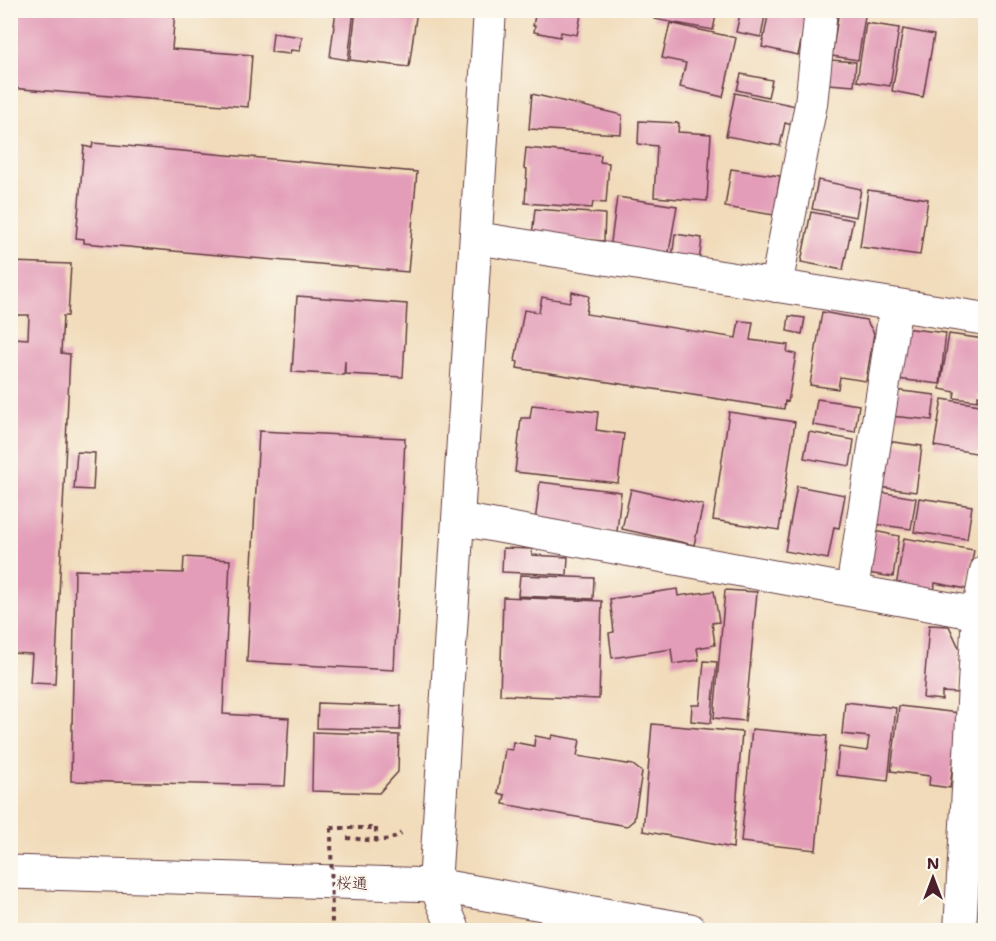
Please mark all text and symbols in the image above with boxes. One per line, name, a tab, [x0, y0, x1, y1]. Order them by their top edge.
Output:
north arrow	[903, 848, 963, 908]
text: N	[927, 853, 939, 874]
street label: 桜通	[336, 872, 368, 894]

